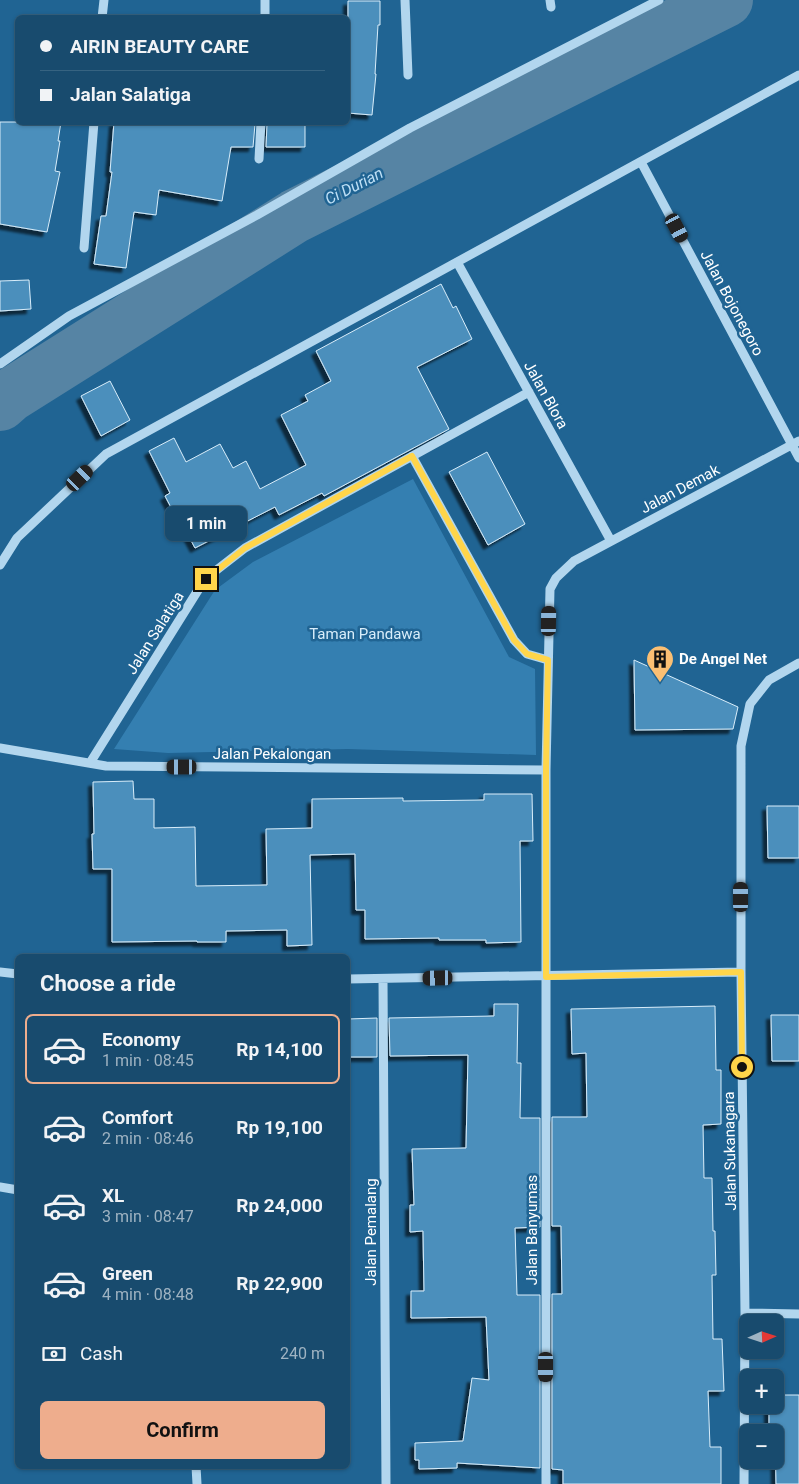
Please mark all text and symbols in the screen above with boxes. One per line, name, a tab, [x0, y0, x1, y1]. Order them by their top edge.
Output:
text: AIRIN BEAUTY CARE	[70, 35, 249, 58]
text: Jalan Salatiga	[70, 83, 191, 106]
water label: Ci Durian	[322, 163, 386, 209]
car	[663, 211, 690, 245]
street label: Jalan Bojonegoro	[697, 247, 767, 359]
street label: Jalan Blora	[520, 358, 572, 432]
street label: Jalan Demak	[637, 460, 723, 517]
car	[63, 462, 96, 494]
callout: 1 min	[165, 506, 247, 542]
text: 1 min	[186, 514, 226, 533]
route end	[195, 568, 217, 590]
street label: Jalan Salatiga	[122, 588, 188, 678]
car	[541, 606, 556, 636]
park label: Taman Pandawa	[309, 625, 421, 643]
building icon: De Angel Net	[645, 644, 675, 683]
place label: De Angel Net	[679, 650, 767, 668]
street label: Jalan Pekalongan	[213, 745, 331, 763]
car	[167, 760, 197, 775]
car	[733, 882, 748, 912]
car	[422, 970, 453, 986]
text: Choose a ride	[40, 971, 176, 996]
icon: car	[42, 1027, 87, 1072]
text: Economy	[102, 1028, 181, 1051]
text: Rp 14,100	[236, 1038, 323, 1061]
text: 1 min · 08:45	[102, 1051, 194, 1070]
route start	[731, 1056, 753, 1078]
street label: Jalan Sukanagara	[720, 1091, 740, 1211]
icon: car	[42, 1105, 87, 1150]
text: Comfort	[102, 1106, 173, 1129]
text: Rp 19,100	[236, 1116, 323, 1139]
text: 2 min · 08:46	[102, 1129, 194, 1148]
street label: Jalan Banyumas	[523, 1175, 541, 1285]
street label: Jalan Pemalang	[362, 1178, 380, 1286]
icon: car	[42, 1183, 87, 1228]
text: XL	[102, 1184, 124, 1207]
text: Rp 24,000	[236, 1194, 323, 1217]
text: 3 min · 08:47	[102, 1207, 194, 1226]
icon: car	[42, 1261, 87, 1306]
text: Green	[102, 1262, 153, 1285]
text: Rp 22,900	[236, 1272, 323, 1295]
text: 4 min · 08:48	[102, 1285, 194, 1304]
north arrow	[739, 1314, 784, 1359]
map controls	[739, 1314, 784, 1469]
icon: cash	[40, 1340, 68, 1368]
text: Cash	[80, 1342, 123, 1365]
text: 240 m	[280, 1344, 325, 1363]
car	[538, 1352, 553, 1382]
button: +	[739, 1369, 784, 1414]
button: Confirm	[40, 1401, 325, 1459]
button: −	[739, 1424, 784, 1469]

